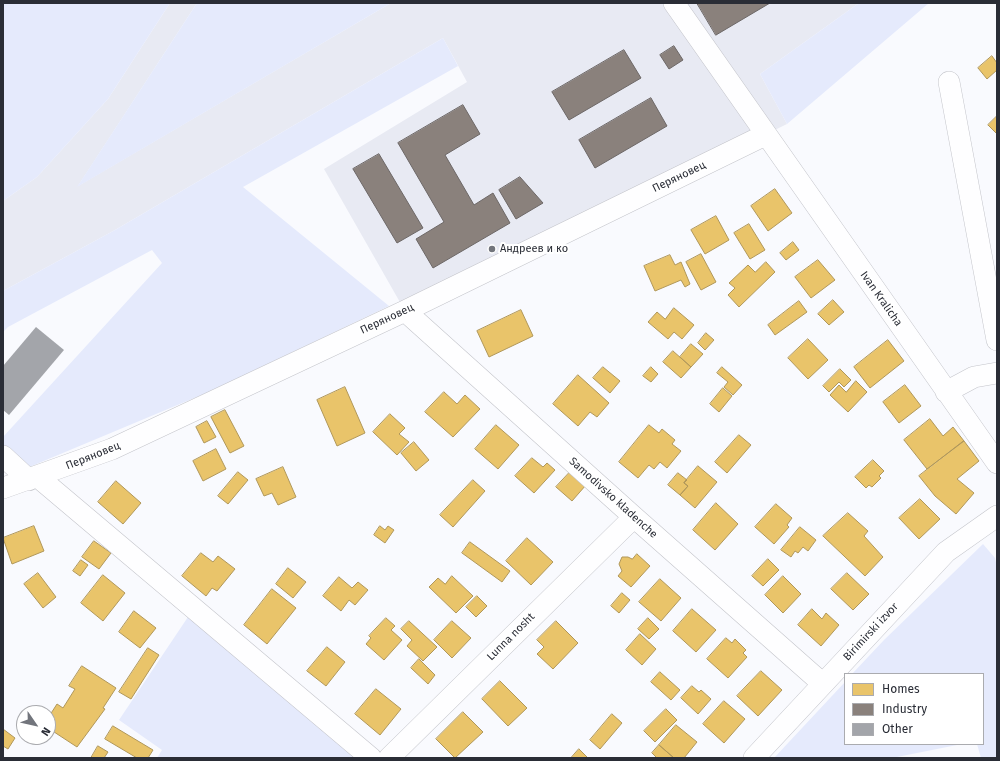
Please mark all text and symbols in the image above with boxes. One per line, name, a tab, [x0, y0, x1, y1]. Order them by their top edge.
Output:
street label: Перяновец	[650, 158, 708, 196]
place label: Андреев и ко	[500, 242, 568, 256]
marker: Андреев и ко	[487, 244, 497, 254]
street label: Ivan Kralicha	[857, 269, 905, 329]
street label: Перяновец	[358, 301, 416, 337]
street label: Перяновец	[64, 439, 122, 473]
street label: Samodivsko kladenche	[566, 455, 660, 541]
street label: Birimirski izvor	[841, 600, 901, 664]
street label: Lunna nosht	[484, 610, 538, 664]
legend	[844, 673, 984, 745]
text: Homes	[882, 682, 920, 696]
text: Industry	[882, 702, 927, 716]
north arrow	[16, 705, 56, 745]
text: Other	[882, 722, 913, 736]
text: N	[38, 725, 53, 738]

